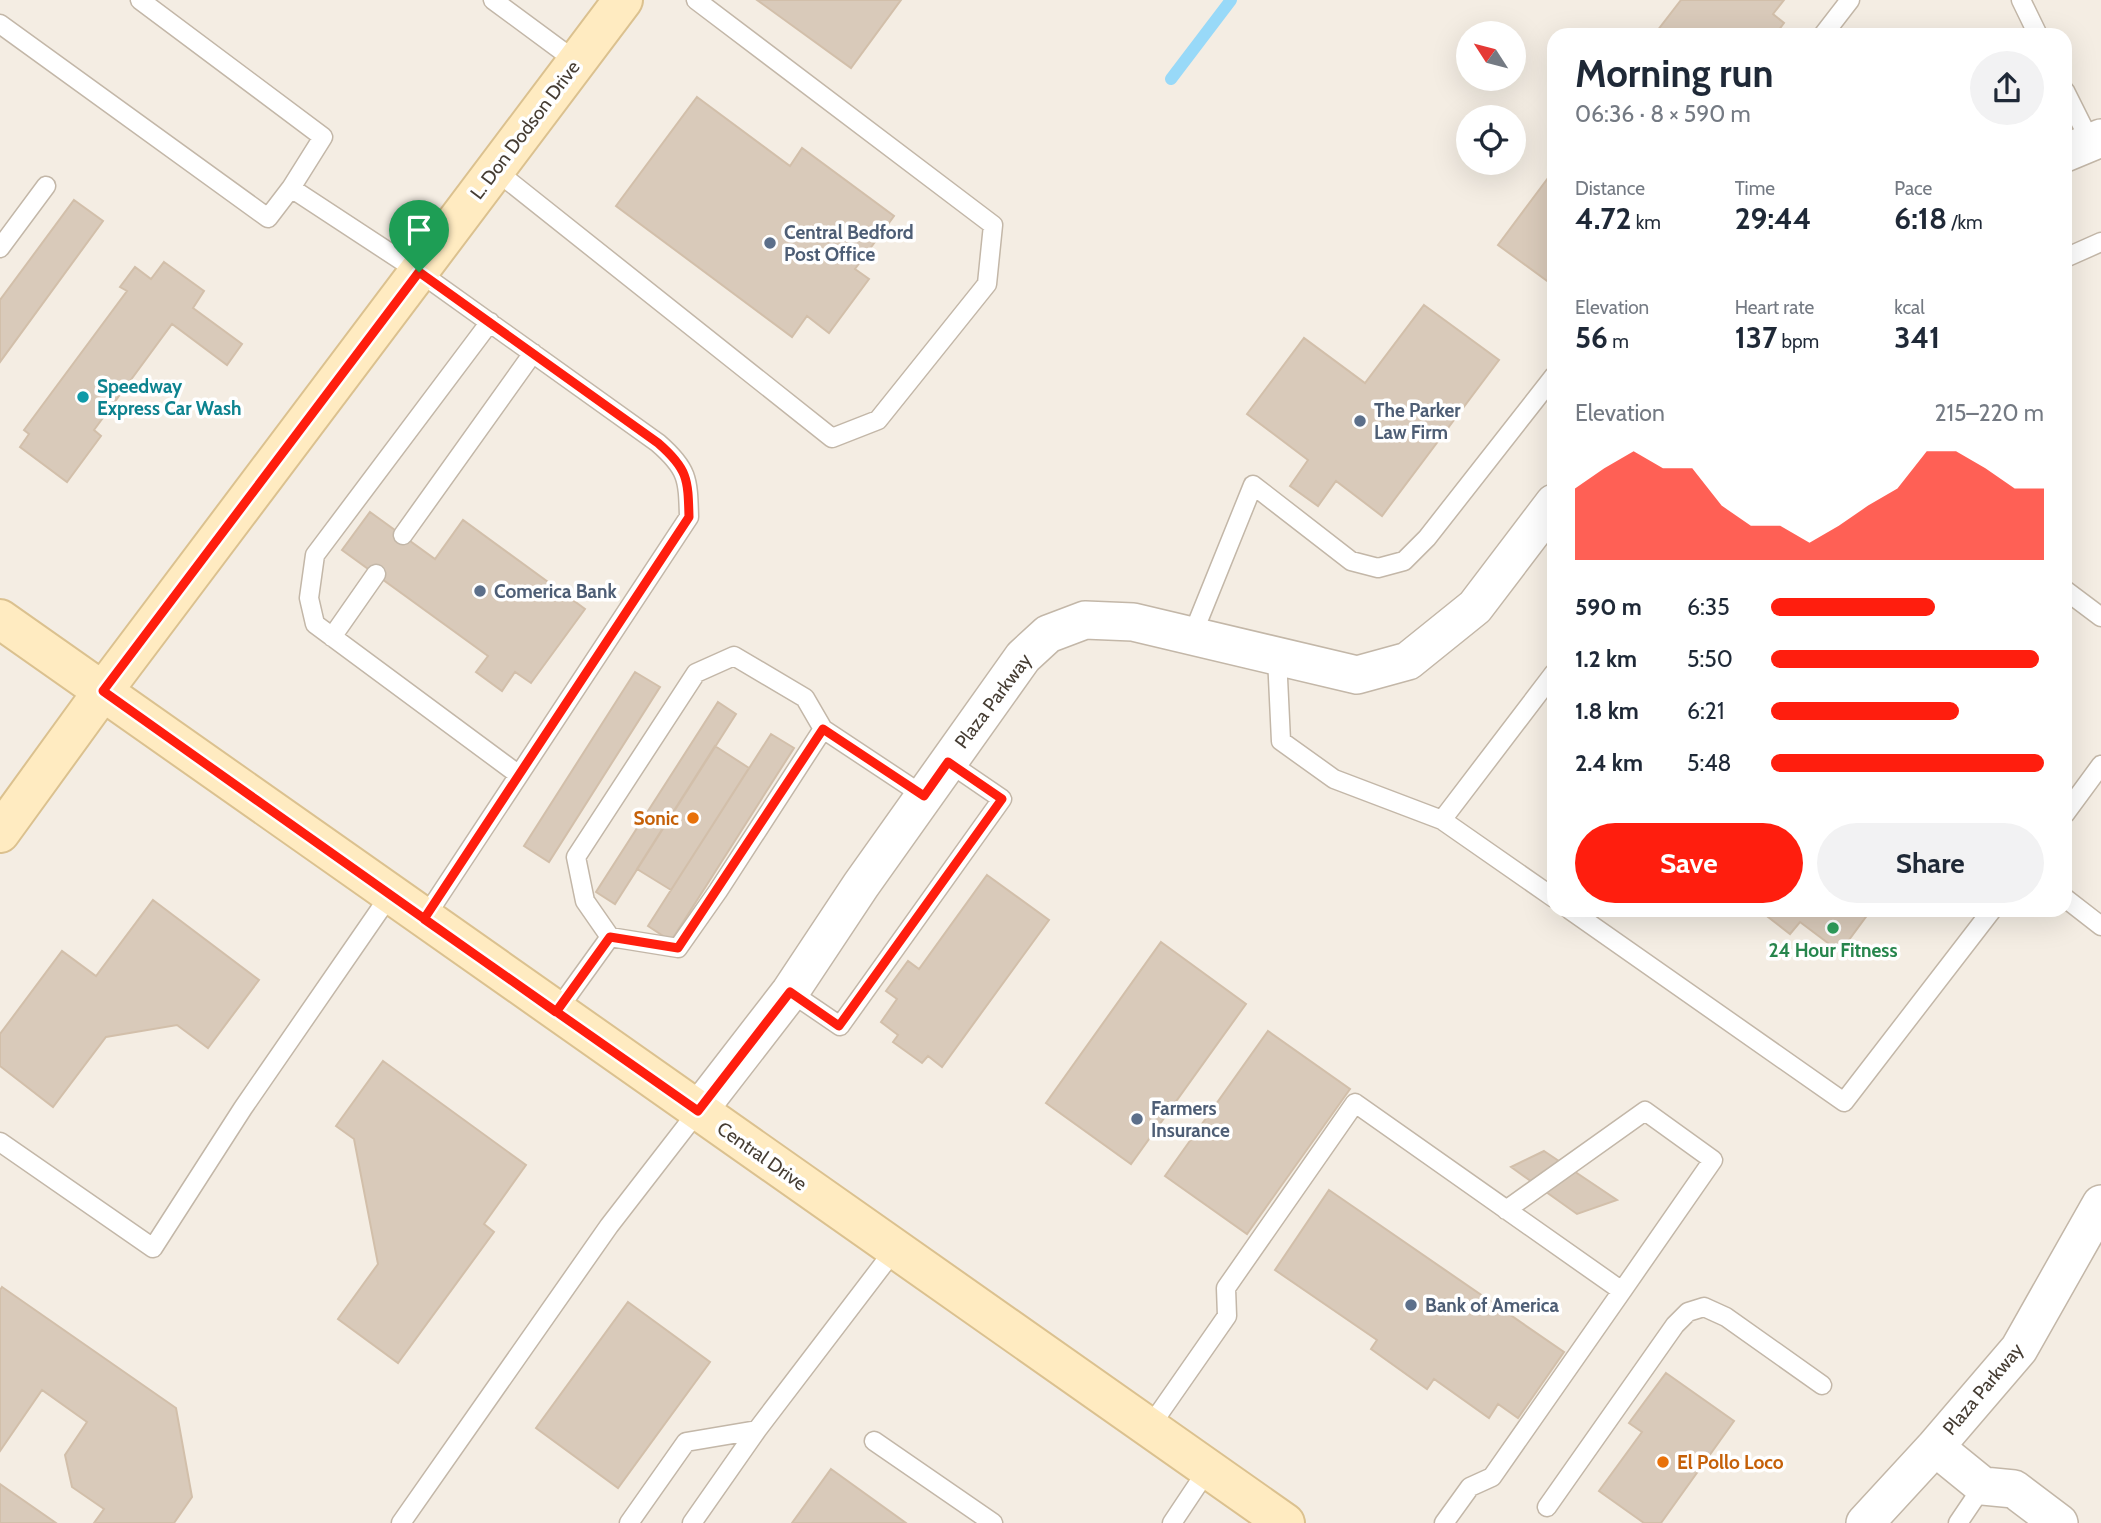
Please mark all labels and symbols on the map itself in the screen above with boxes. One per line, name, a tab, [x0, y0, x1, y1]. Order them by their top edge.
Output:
north arrow	[1456, 21, 1526, 91]
street label: L. Don Dodson Drive	[465, 56, 585, 204]
pin	[389, 200, 449, 272]
place label: Central Bedford Post Office	[784, 221, 914, 266]
marker: Central Bedford Post Office	[762, 235, 778, 251]
place label: Speedway Express Car Wash	[97, 375, 241, 420]
marker: Speedway Express Car Wash	[75, 389, 91, 405]
place label: The Parker Law Firm	[1374, 399, 1461, 444]
marker: The Parker Law Firm	[1352, 413, 1368, 429]
place label: Comerica Bank	[494, 580, 618, 603]
marker: Comerica Bank	[472, 583, 488, 599]
street label: Plaza Parkway	[950, 649, 1036, 753]
place label: Sonic	[633, 807, 679, 830]
marker: Sonic	[685, 810, 701, 826]
marker: 24 Hour Fitness	[1825, 920, 1841, 936]
place label: 24 Hour Fitness	[1769, 939, 1897, 962]
place label: Farmers Insurance	[1151, 1097, 1230, 1142]
marker: Farmers Insurance	[1129, 1111, 1145, 1127]
street label: Central Drive	[713, 1117, 812, 1196]
place label: Bank of America	[1425, 1294, 1559, 1317]
marker: Bank of America	[1403, 1297, 1419, 1313]
street label: Plaza Parkway	[1938, 1338, 2028, 1440]
place label: El Pollo Loco	[1677, 1451, 1784, 1474]
marker: El Pollo Loco	[1655, 1454, 1671, 1470]

